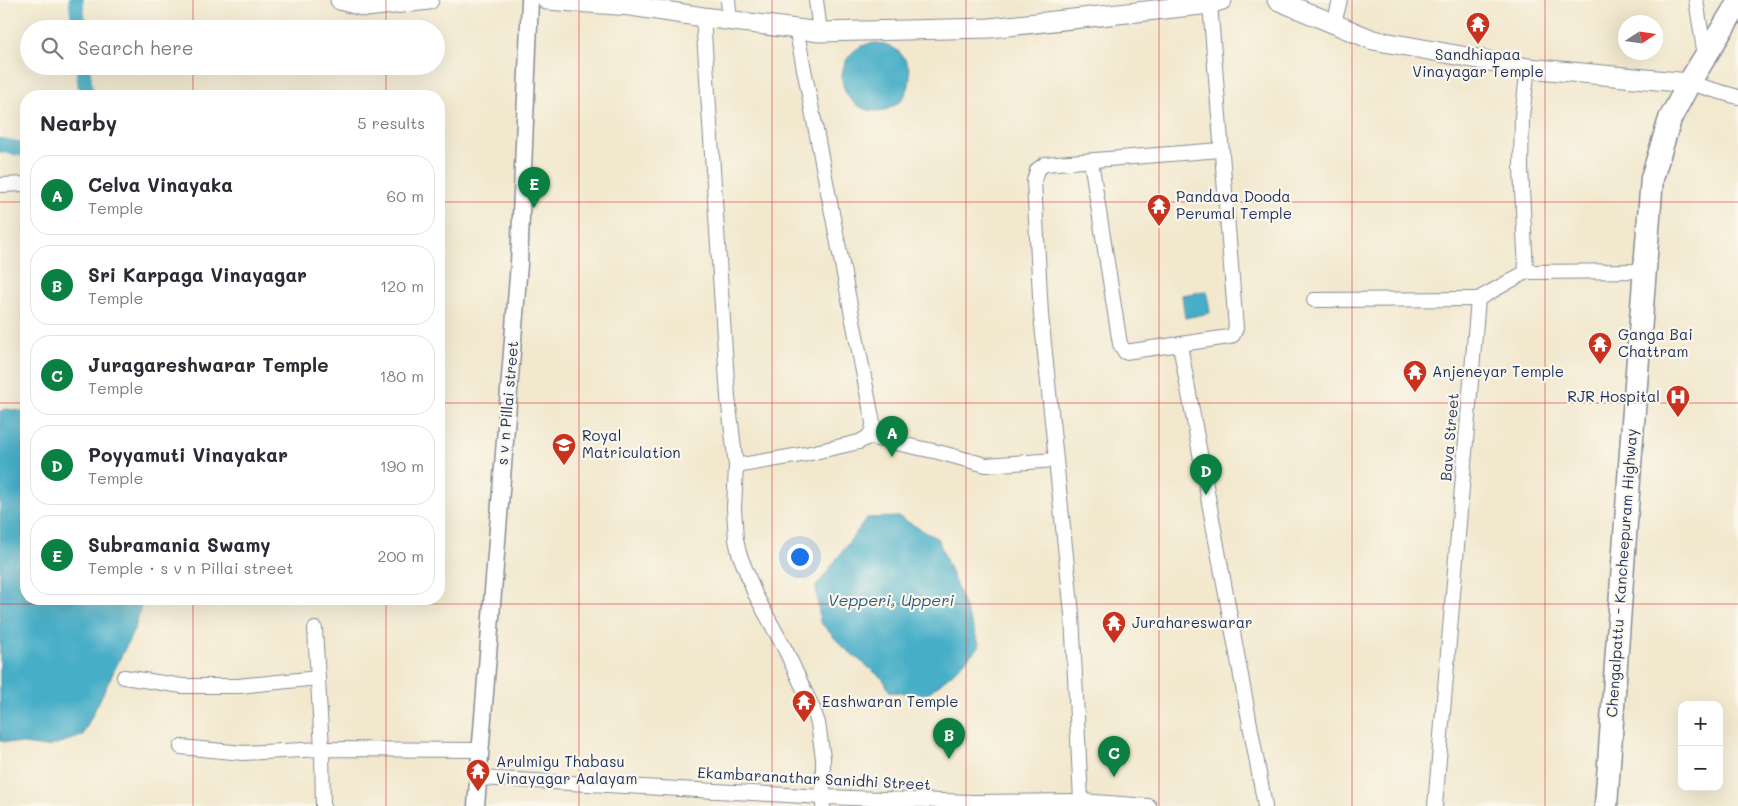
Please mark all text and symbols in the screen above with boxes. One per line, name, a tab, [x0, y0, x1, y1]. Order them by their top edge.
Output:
temple icon: Sandhiapaa Vinayagar Temple	[1465, 11, 1491, 45]
north arrow	[1618, 15, 1663, 60]
search box	[20, 20, 445, 75]
icon: search	[38, 34, 66, 62]
text: Search here	[78, 35, 194, 60]
place label: Sandhiapaa Vinayagar Temple	[1412, 44, 1544, 81]
text: Nearby	[40, 109, 117, 136]
text: 5 results	[357, 112, 425, 133]
pin: E	[518, 167, 550, 208]
text: Celva Vinayaka	[88, 172, 233, 197]
text: A	[51, 185, 63, 206]
text: 60 m	[387, 185, 424, 206]
place label: Pandava Dooda Perumal Temple	[1176, 186, 1292, 223]
temple icon: Pandava Dooda Perumal Temple	[1146, 193, 1172, 227]
text: Temple	[88, 197, 143, 218]
text: Sri Karpaga Vinayagar	[88, 262, 307, 287]
text: B	[52, 275, 62, 296]
text: 120 m	[380, 275, 424, 296]
text: Temple	[88, 287, 143, 308]
place label: Ganga Bai Chattram	[1618, 324, 1693, 361]
temple icon: Ganga Bai Chattram	[1587, 331, 1613, 365]
street label: s v n Pillai street	[492, 340, 522, 466]
text: Juragareshwarar Temple	[88, 352, 328, 377]
temple icon: Anjeneyar Temple	[1402, 359, 1428, 393]
place label: Anjeneyar Temple	[1432, 361, 1564, 381]
text: C	[51, 365, 63, 386]
text: 180 m	[379, 365, 424, 386]
text: Temple	[88, 377, 143, 398]
hospital icon: RJR Hospital	[1665, 384, 1691, 418]
place label: RJR Hospital	[1567, 386, 1660, 406]
street label: Bava Street	[1435, 392, 1463, 482]
pin: A	[876, 416, 908, 457]
place label: Royal Matriculation	[582, 425, 681, 462]
street label: Chengalpattu - Kancheepuram Highway	[1601, 428, 1641, 718]
school or university icon: Royal Matriculation	[551, 432, 577, 466]
text: Poyyamuti Vinayakar	[88, 442, 288, 467]
pin: D	[1190, 454, 1222, 495]
text: D	[51, 455, 63, 476]
text: 190 m	[380, 455, 424, 476]
text: Temple	[88, 467, 143, 488]
text: Subramania Swamy	[88, 532, 271, 557]
your location	[787, 544, 813, 570]
text: E	[52, 545, 62, 566]
text: 200 m	[377, 545, 424, 566]
text: Temple · s v n Pillai street	[88, 557, 293, 578]
water label: Vepperi, Upperi	[828, 589, 954, 610]
temple icon: Jurahareswarar	[1101, 610, 1127, 644]
place label: Jurahareswarar	[1132, 612, 1253, 632]
temple icon: Eashwaran Temple	[791, 689, 817, 723]
place label: Eashwaran Temple	[822, 691, 959, 711]
map controls	[1678, 701, 1723, 791]
button: +	[1678, 701, 1723, 746]
pin: B	[933, 718, 965, 759]
pin: C	[1098, 736, 1130, 777]
button: −	[1678, 746, 1723, 791]
place label: Arulmigu Thabasu Vinayagar Aalayam	[496, 751, 637, 788]
temple icon: Arulmigu Thabasu Vinayagar Aalayam	[465, 758, 491, 792]
street label: Ekambaranathar Sanidhi Street	[697, 762, 931, 794]

